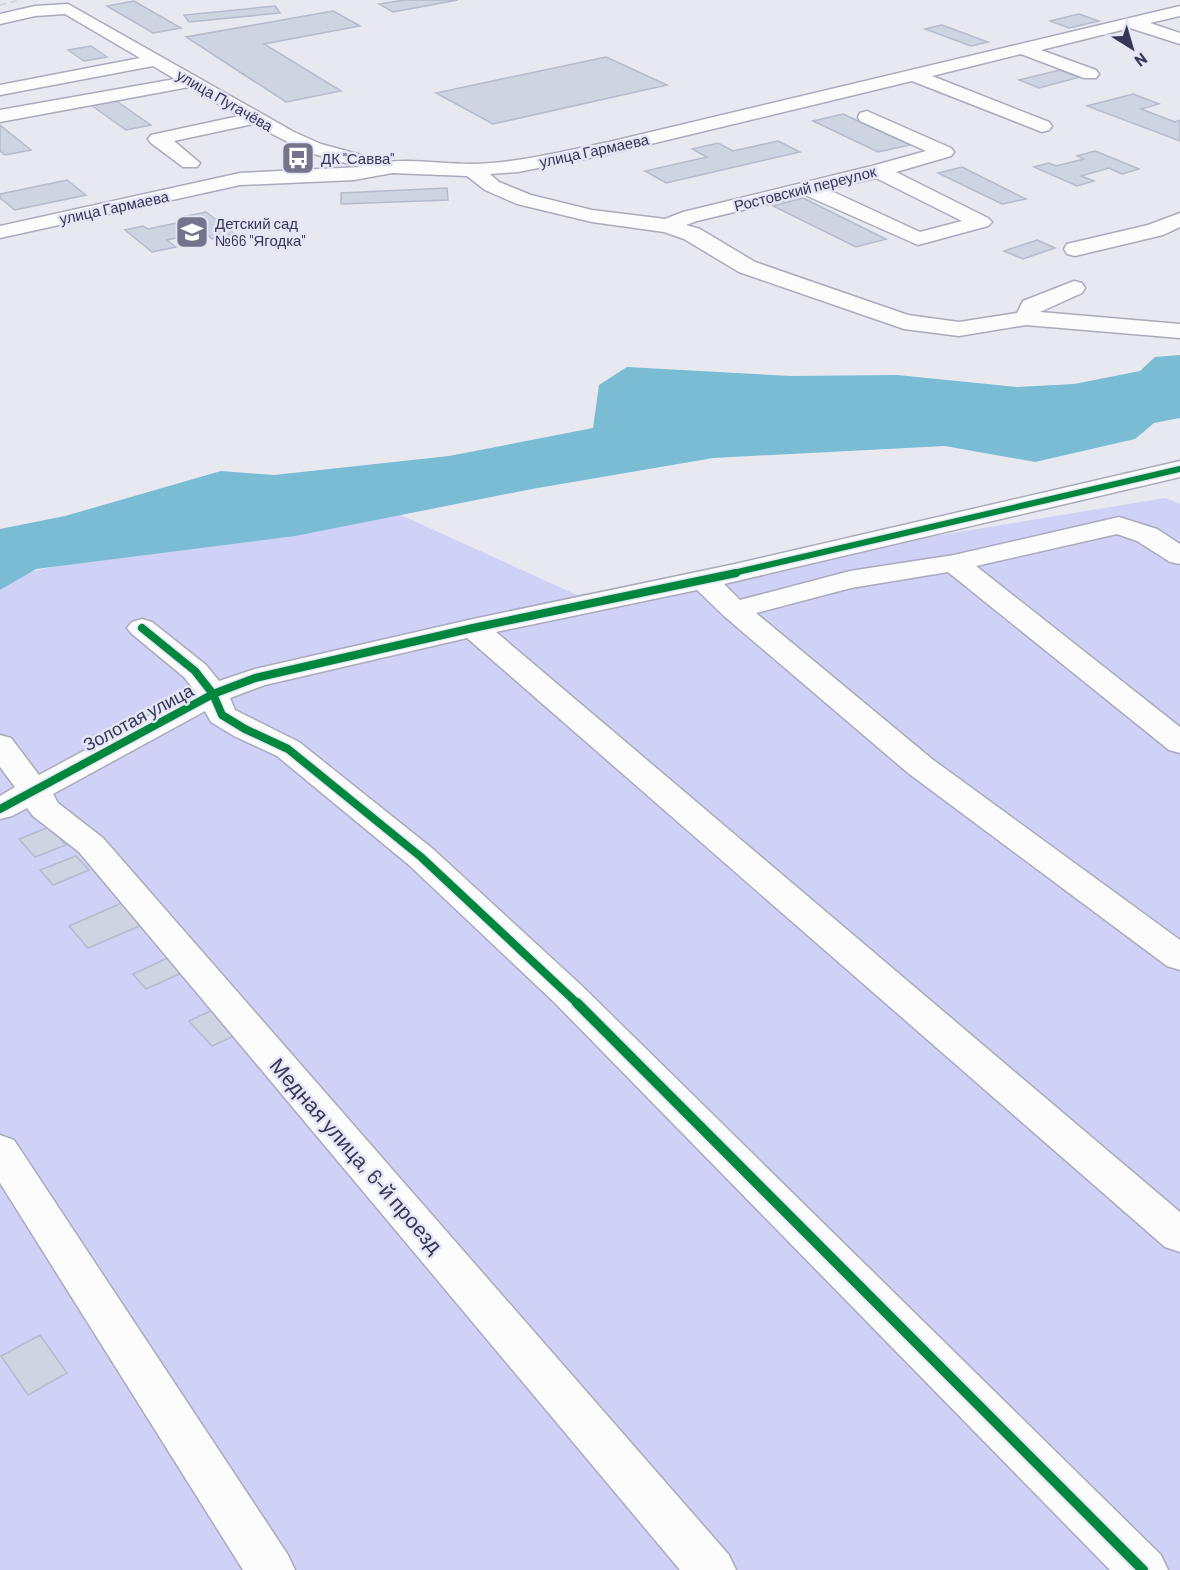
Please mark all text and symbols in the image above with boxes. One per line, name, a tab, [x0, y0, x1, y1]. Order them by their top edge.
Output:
north arrow	[1102, 18, 1162, 78]
text: N	[1131, 50, 1151, 71]
street label: улица Пугачёва	[174, 65, 277, 135]
street label: улица Гармаева	[538, 129, 651, 170]
bus stop icon: ДК "Савва"	[280, 140, 316, 176]
place label: ДК "Савва"	[321, 149, 394, 167]
street label: Ростовский переулок	[732, 162, 878, 214]
street label: улица Гармаева	[58, 186, 171, 227]
school or university icon: Детский сад №66 "Ягодка"	[174, 214, 210, 250]
place label: Детский сад №66 "Ягодка"	[215, 214, 305, 249]
street label: Золотая улица	[79, 678, 198, 755]
street label: Медная улица, 6-й проезд	[266, 1052, 448, 1258]

